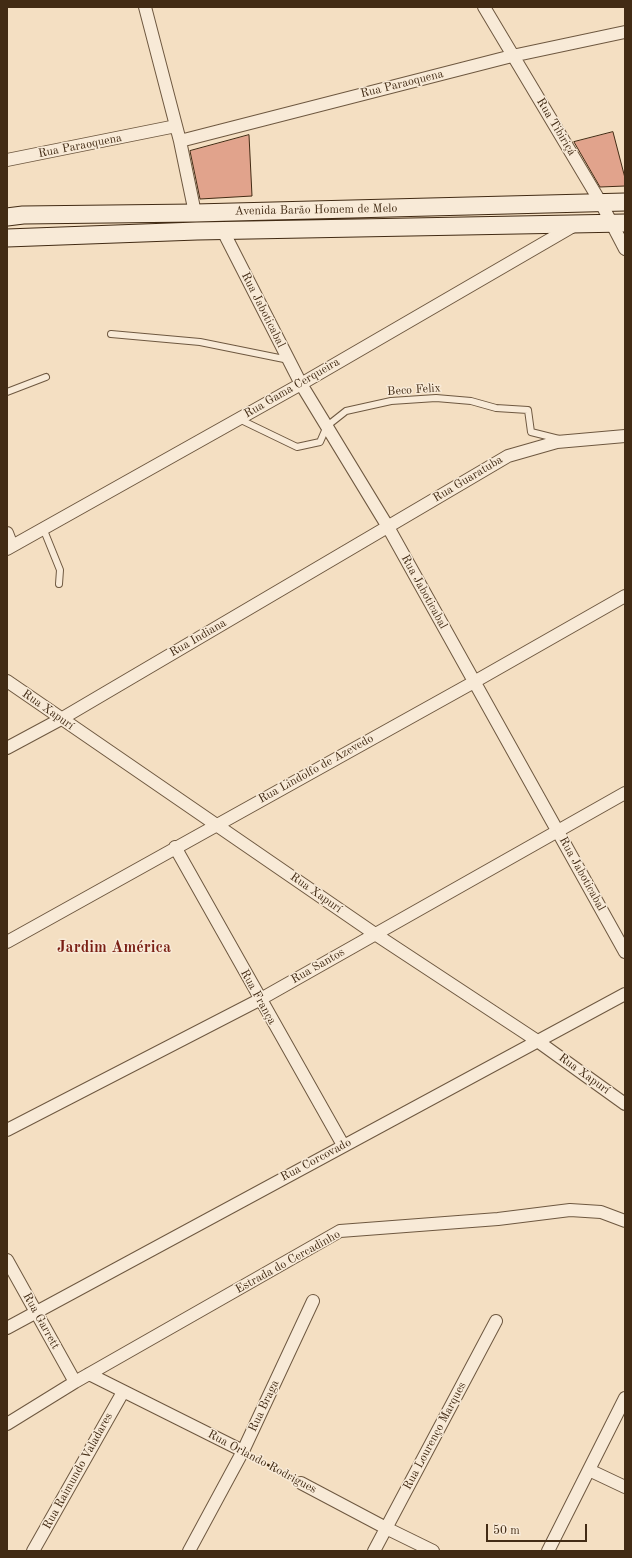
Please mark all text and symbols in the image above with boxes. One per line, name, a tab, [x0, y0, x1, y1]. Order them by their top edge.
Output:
street label: Rua Paraoquena	[359, 67, 445, 101]
street label: Rua Tibiriçá	[533, 96, 579, 158]
street label: Rua Paraoquena	[37, 131, 123, 161]
street label: Avenida Barão Homem de Melo	[235, 201, 397, 219]
street label: Rua Jaboticabal	[238, 270, 288, 350]
street label: Rua Gama Cerqueira	[242, 355, 342, 421]
street label: Beco Felix	[387, 381, 441, 399]
street label: Rua Guaratuba	[431, 453, 505, 505]
street label: Rua Jaboticabal	[398, 552, 450, 632]
street label: Rua Indiana	[167, 616, 229, 660]
street label: Rua Xapurí	[19, 687, 77, 733]
street label: Rua Lindolfo de Azevedo	[256, 731, 376, 807]
street label: Rua Jaboticabal	[556, 834, 608, 914]
street label: Rua Xapurí	[287, 870, 345, 916]
district label: Jardim América	[57, 938, 171, 958]
street label: Rua Santos	[289, 945, 347, 987]
street label: Rua França	[237, 967, 279, 1027]
street label: Rua Xapurí	[555, 1051, 613, 1097]
street label: Rua Corcovado	[278, 1135, 354, 1185]
street label: Estrada do Cercadinho	[233, 1227, 343, 1297]
street label: Rua Garrett	[20, 1290, 62, 1352]
street label: Rua Braga	[246, 1378, 282, 1434]
street label: Rua Lourenço Marques	[400, 1380, 470, 1492]
street label: Rua Raimundo Valadares	[40, 1410, 116, 1532]
street label: Rua Orlando Rodrigues	[205, 1427, 319, 1497]
scale bar	[488, 1516, 589, 1542]
text: 50 m	[493, 1525, 520, 1537]

